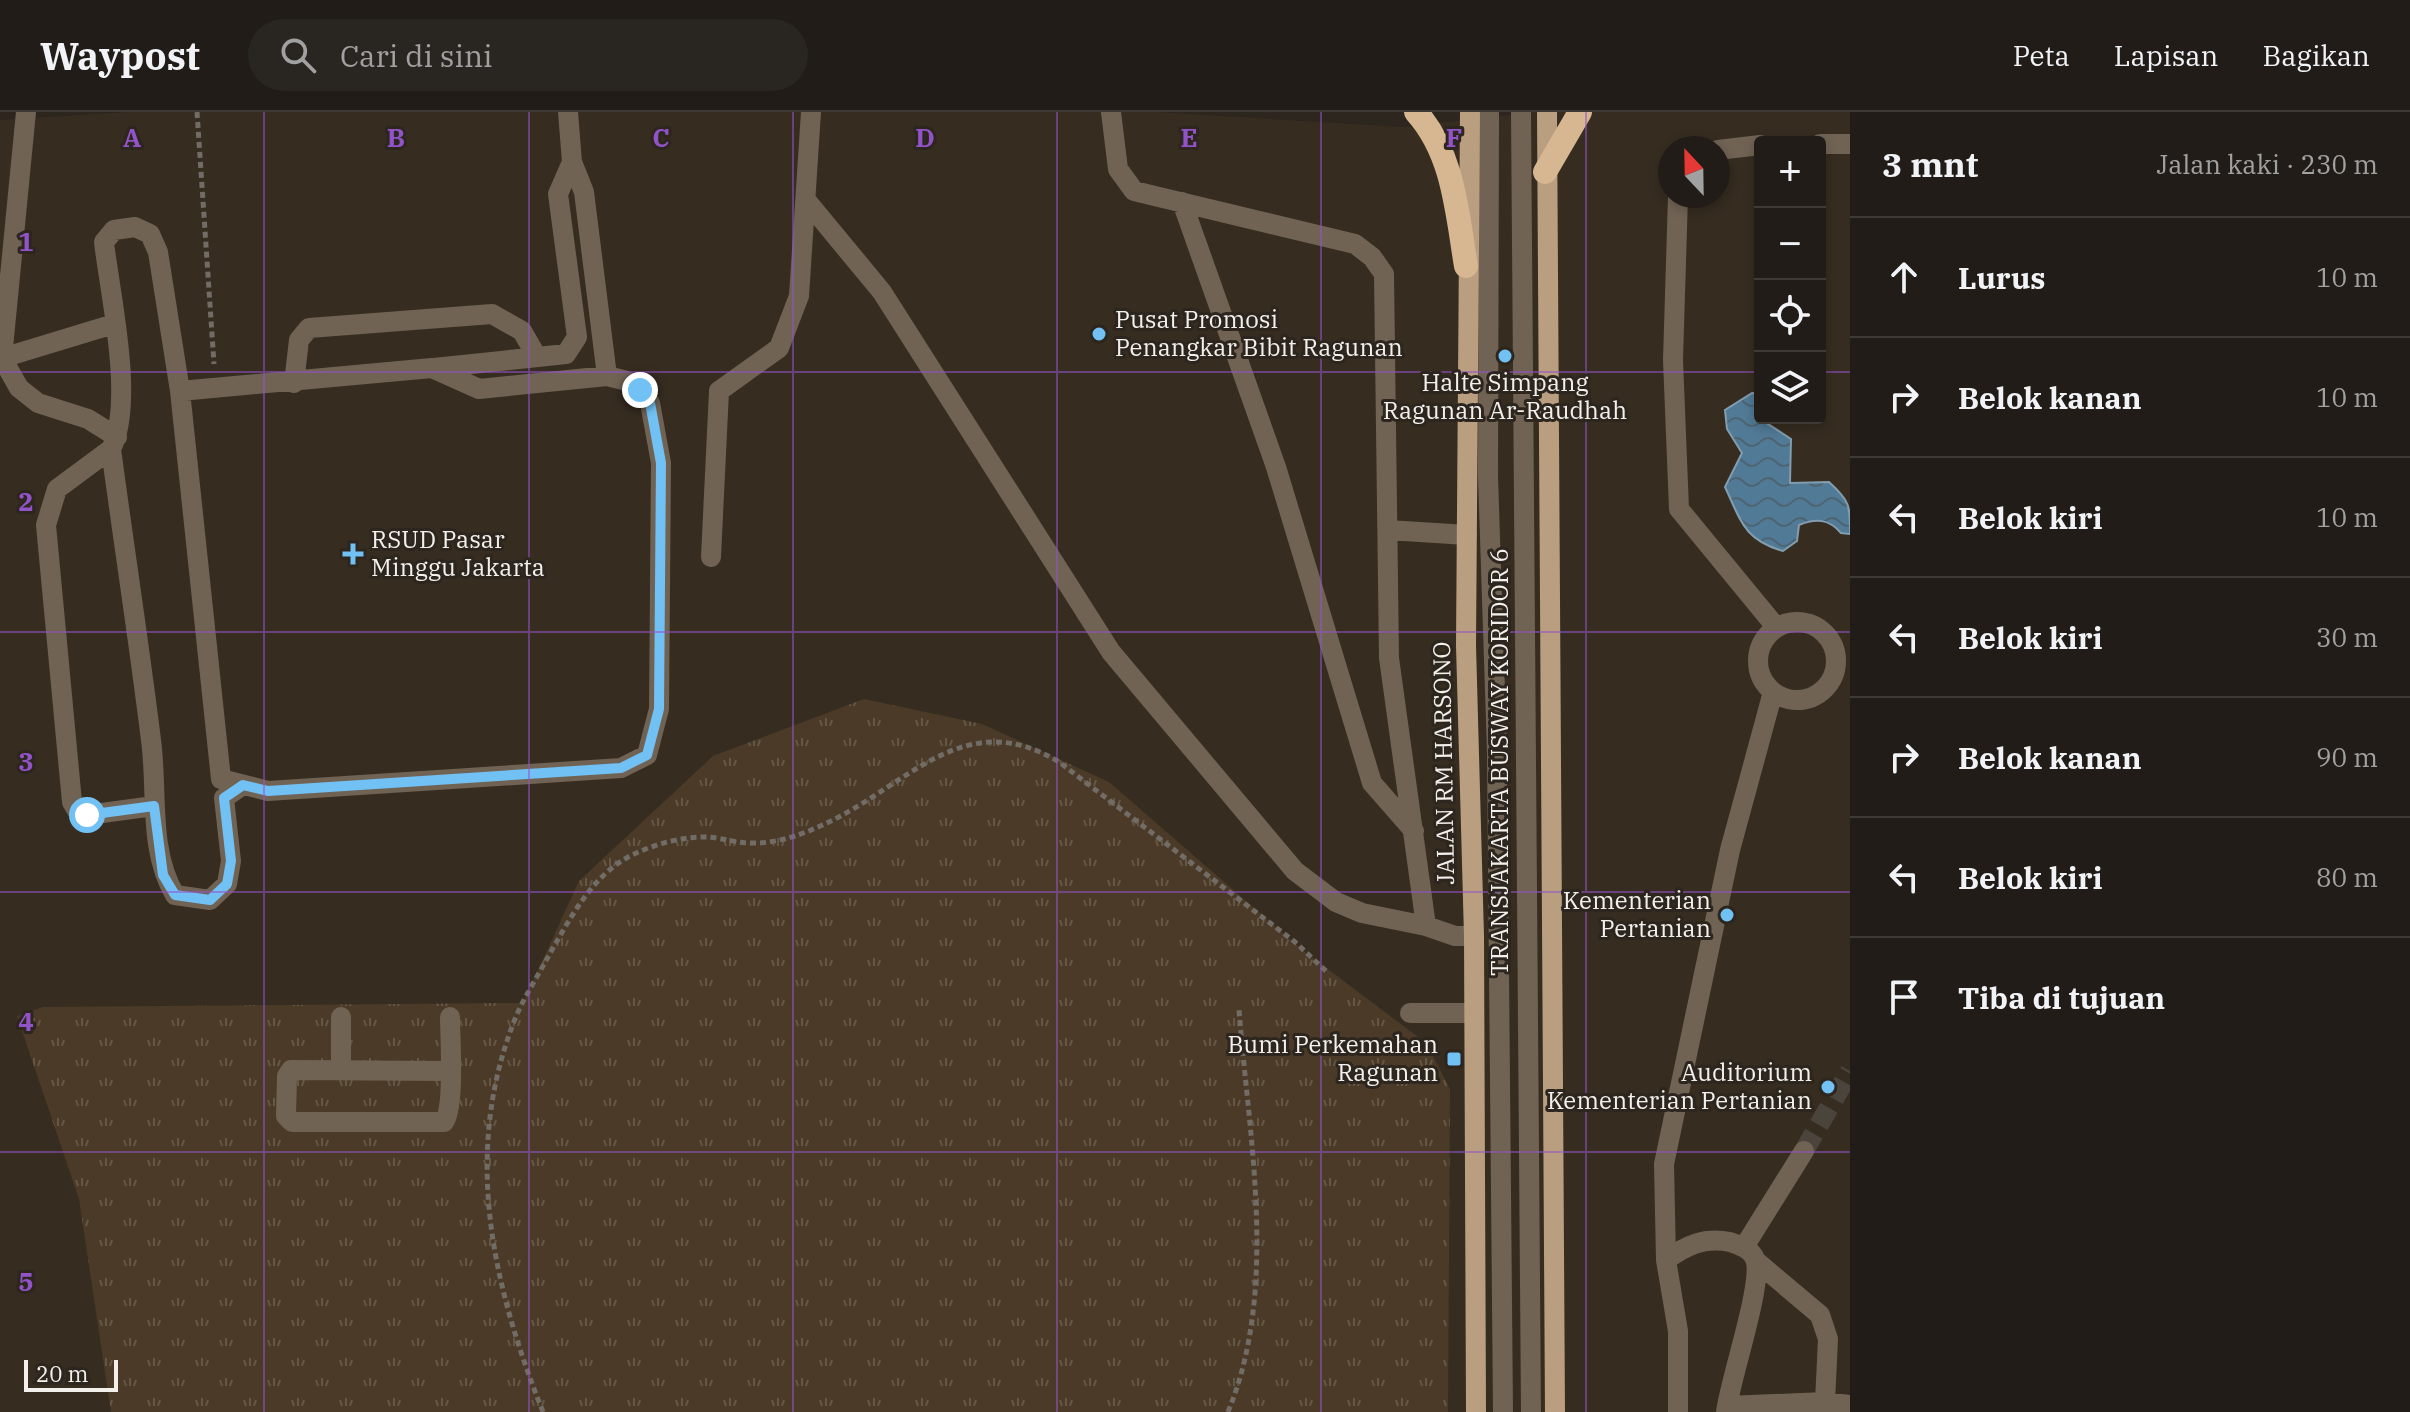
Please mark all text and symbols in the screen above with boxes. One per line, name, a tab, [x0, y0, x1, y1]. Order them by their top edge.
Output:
search box	[248, 19, 808, 91]
text: Waypost	[40, 31, 200, 80]
icon: search	[276, 33, 320, 77]
text: Cari di sini	[340, 36, 493, 75]
text: Peta	[2013, 37, 2070, 74]
text: Lapisan	[2114, 37, 2219, 74]
text: Bagikan	[2263, 37, 2370, 74]
text: A	[123, 120, 141, 154]
text: B	[387, 120, 405, 154]
text: C	[652, 120, 670, 154]
text: D	[915, 120, 935, 154]
text: E	[1180, 120, 1198, 154]
text: F	[1446, 120, 1462, 154]
north arrow	[1658, 136, 1730, 208]
map controls	[1754, 136, 1826, 424]
button: +	[1754, 136, 1826, 208]
text: 3 mnt	[1882, 142, 1979, 186]
text: Jalan kaki · 230 m	[2157, 147, 2378, 181]
button: −	[1754, 208, 1826, 280]
text: 1	[18, 224, 34, 258]
icon: ahead	[1882, 255, 1926, 299]
text: Lurus	[1958, 258, 2046, 297]
text: 10 m	[2316, 260, 2378, 294]
button: locate	[1754, 280, 1826, 352]
place label: Pusat Promosi Penangkar Bibit Ragunan	[1115, 303, 1403, 363]
marker: Pusat Promosi Penangkar Bibit Ragunan	[1090, 325, 1108, 343]
marker: Halte Simpang Ragunan Ar-Raudhah	[1496, 347, 1514, 365]
button: layers	[1754, 352, 1826, 424]
place label: Halte Simpang Ragunan Ar-Raudhah	[1383, 366, 1627, 426]
route end	[622, 372, 658, 408]
icon: right	[1882, 375, 1926, 419]
text: Belok kanan	[1958, 378, 2142, 417]
text: 10 m	[2316, 380, 2378, 414]
text: 2	[18, 484, 34, 518]
icon: left	[1882, 495, 1926, 539]
text: Belok kiri	[1958, 498, 2103, 537]
text: 10 m	[2316, 500, 2378, 534]
place label: RSUD Pasar Minggu Jakarta	[371, 523, 545, 583]
marker: RSUD Pasar Minggu Jakarta	[342, 543, 364, 565]
street label: TRANSJAKARTA BUSWAY KORIDOR 6	[1483, 548, 1515, 976]
icon: left	[1882, 615, 1926, 659]
text: Belok kiri	[1958, 618, 2103, 657]
text: 30 m	[2316, 620, 2378, 654]
street label: JALAN RM HARSONO	[1425, 641, 1461, 885]
icon: right	[1882, 735, 1926, 779]
text: Belok kanan	[1958, 738, 2142, 777]
text: 90 m	[2316, 740, 2378, 774]
text: 3	[18, 744, 34, 778]
route start	[69, 797, 105, 833]
icon: left	[1882, 855, 1926, 899]
text: Belok kiri	[1958, 858, 2103, 897]
text: 80 m	[2316, 860, 2378, 894]
place label: Kementerian Pertanian	[1563, 884, 1711, 944]
marker: Kementerian Pertanian	[1718, 906, 1736, 924]
icon: arrive	[1882, 975, 1926, 1019]
text: Tiba di tujuan	[1958, 978, 2165, 1017]
text: 4	[18, 1004, 34, 1038]
place label: Bumi Perkemahan Ragunan	[1227, 1028, 1438, 1088]
marker: Bumi Perkemahan Ragunan	[1445, 1050, 1463, 1068]
place label: Auditorium Kementerian Pertanian	[1547, 1056, 1812, 1116]
marker: Auditorium Kementerian Pertanian	[1819, 1078, 1837, 1096]
text: 5	[18, 1264, 34, 1298]
scale bar	[24, 1356, 118, 1392]
text: 20 m	[36, 1359, 88, 1388]

